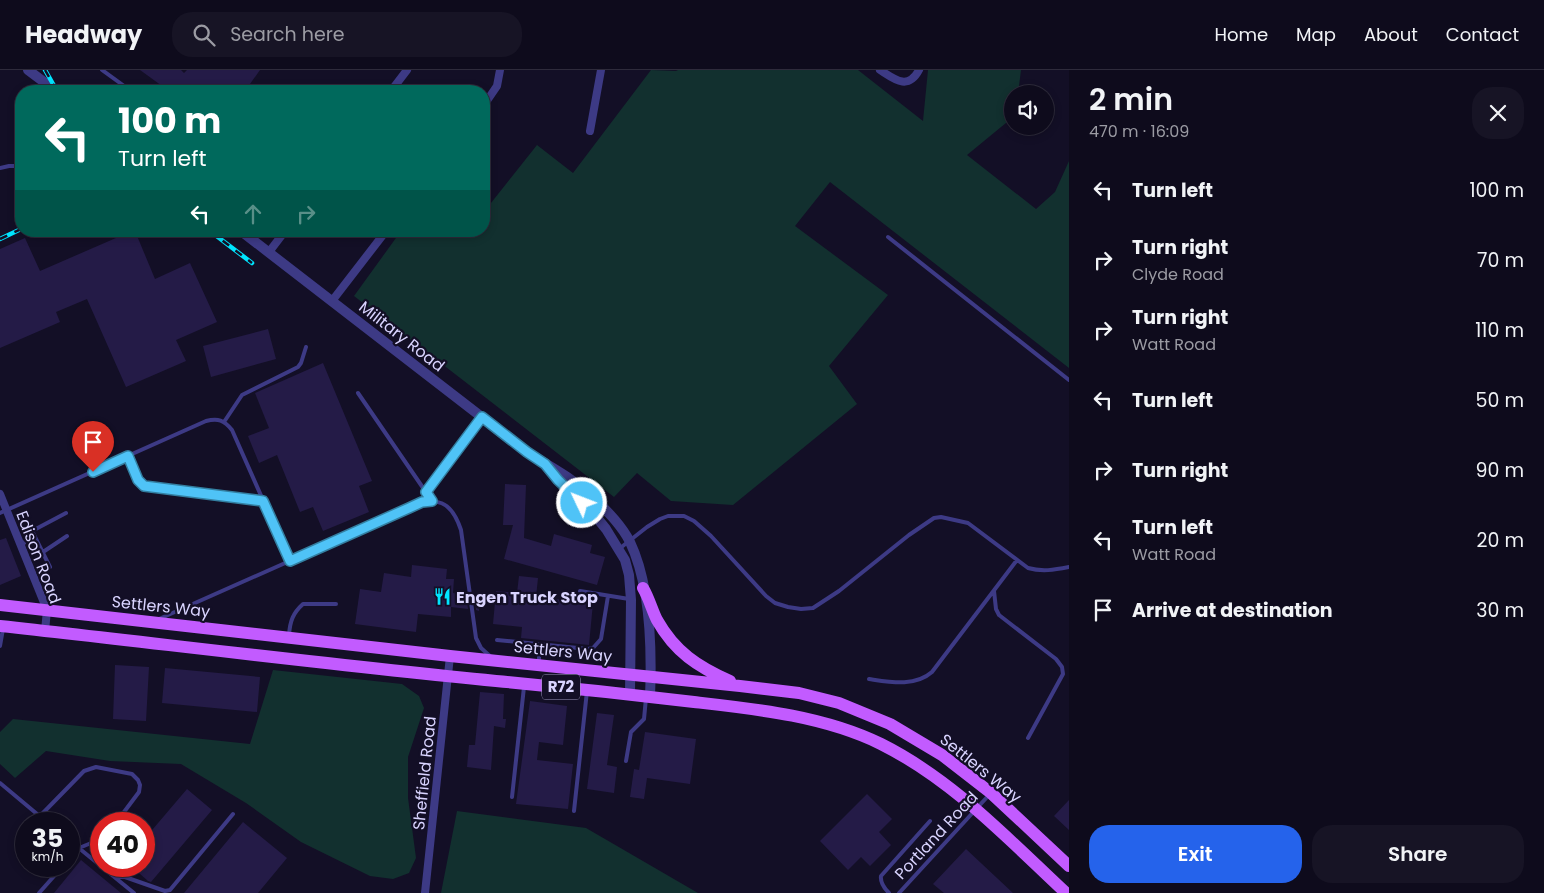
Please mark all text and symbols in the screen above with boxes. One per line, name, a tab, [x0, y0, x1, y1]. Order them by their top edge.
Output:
search box	[172, 12, 522, 57]
text: Headway	[25, 18, 142, 51]
icon: search	[190, 21, 218, 49]
text: Search here	[230, 21, 345, 48]
text: Home	[1214, 22, 1268, 47]
text: Map	[1296, 22, 1336, 47]
text: About	[1364, 22, 1418, 47]
text: Contact	[1446, 22, 1519, 47]
text: 2 min	[1089, 78, 1173, 121]
map controls	[1004, 85, 1054, 135]
button: sound	[1004, 85, 1054, 135]
button: close	[1472, 87, 1524, 139]
text: 100 m	[118, 96, 221, 145]
icon: left	[35, 105, 100, 170]
text: 470 m · 16:09	[1089, 120, 1189, 143]
text: Turn left	[118, 143, 206, 174]
icon: left	[1089, 176, 1117, 204]
text: Turn left	[1132, 177, 1213, 204]
text: 100 m	[1469, 177, 1524, 204]
icon: left	[186, 200, 214, 228]
icon: ahead	[239, 200, 267, 228]
icon: right	[292, 200, 320, 228]
text: Turn right	[1132, 234, 1228, 261]
icon: right	[1089, 246, 1117, 274]
text: 70 m	[1477, 247, 1524, 274]
text: Clyde Road	[1132, 263, 1224, 286]
street label: Military Road	[354, 296, 449, 377]
text: Turn right	[1132, 304, 1228, 331]
icon: right	[1089, 316, 1117, 344]
text: 110 m	[1475, 317, 1524, 344]
text: Watt Road	[1132, 333, 1216, 356]
icon: left	[1089, 386, 1117, 414]
text: Turn left	[1132, 387, 1213, 414]
text: 50 m	[1475, 387, 1524, 414]
pin	[72, 421, 114, 472]
icon: arrive	[79, 428, 107, 456]
icon: right	[1089, 456, 1117, 484]
text: Turn right	[1132, 457, 1228, 484]
text: 90 m	[1475, 457, 1524, 484]
position arrow	[555, 476, 607, 528]
street label: Edison Road	[10, 507, 67, 607]
text: Turn left	[1132, 514, 1213, 541]
icon: left	[1089, 526, 1117, 554]
text: 20 m	[1476, 527, 1524, 554]
text: Watt Road	[1132, 543, 1216, 566]
place label: Engen Truck Stop	[456, 586, 598, 609]
restaurant icon: Engen Truck Stop	[432, 587, 452, 607]
street label: Settlers Way	[111, 590, 211, 623]
icon: arrive	[1089, 596, 1117, 624]
text: Arrive at destination	[1132, 597, 1333, 624]
text: 30 m	[1476, 597, 1524, 624]
street label: Settlers Way	[513, 635, 613, 668]
road number: R72	[542, 674, 580, 700]
street label: Sheffield Road	[407, 715, 442, 831]
street label: Settlers Way	[935, 728, 1026, 808]
street label: Portland Road	[889, 786, 983, 884]
speed limit sign: 40	[90, 812, 155, 877]
text: 35	[32, 821, 63, 856]
button: Exit	[1089, 825, 1302, 883]
button: Share	[1312, 825, 1524, 883]
text: km/h	[32, 848, 63, 865]

